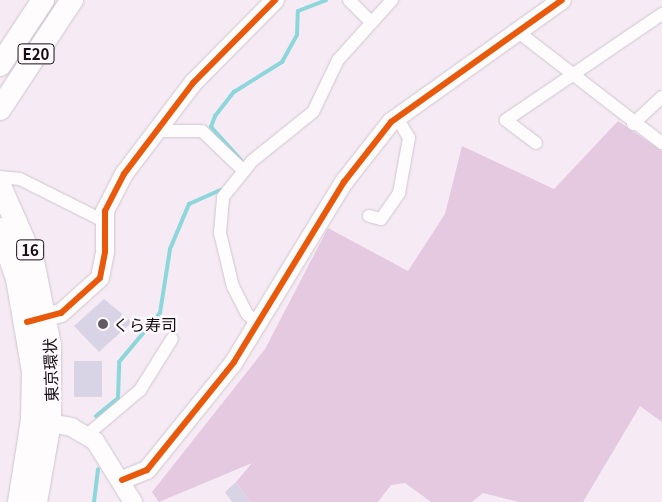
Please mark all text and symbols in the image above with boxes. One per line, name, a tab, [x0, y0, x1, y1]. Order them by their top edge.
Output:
road number: E20	[17, 42, 55, 66]
road number: 16	[15, 238, 45, 262]
place label: くら寿司	[113, 314, 177, 334]
marker: くら寿司	[97, 318, 109, 330]
street label: 東京環状	[39, 338, 61, 402]

